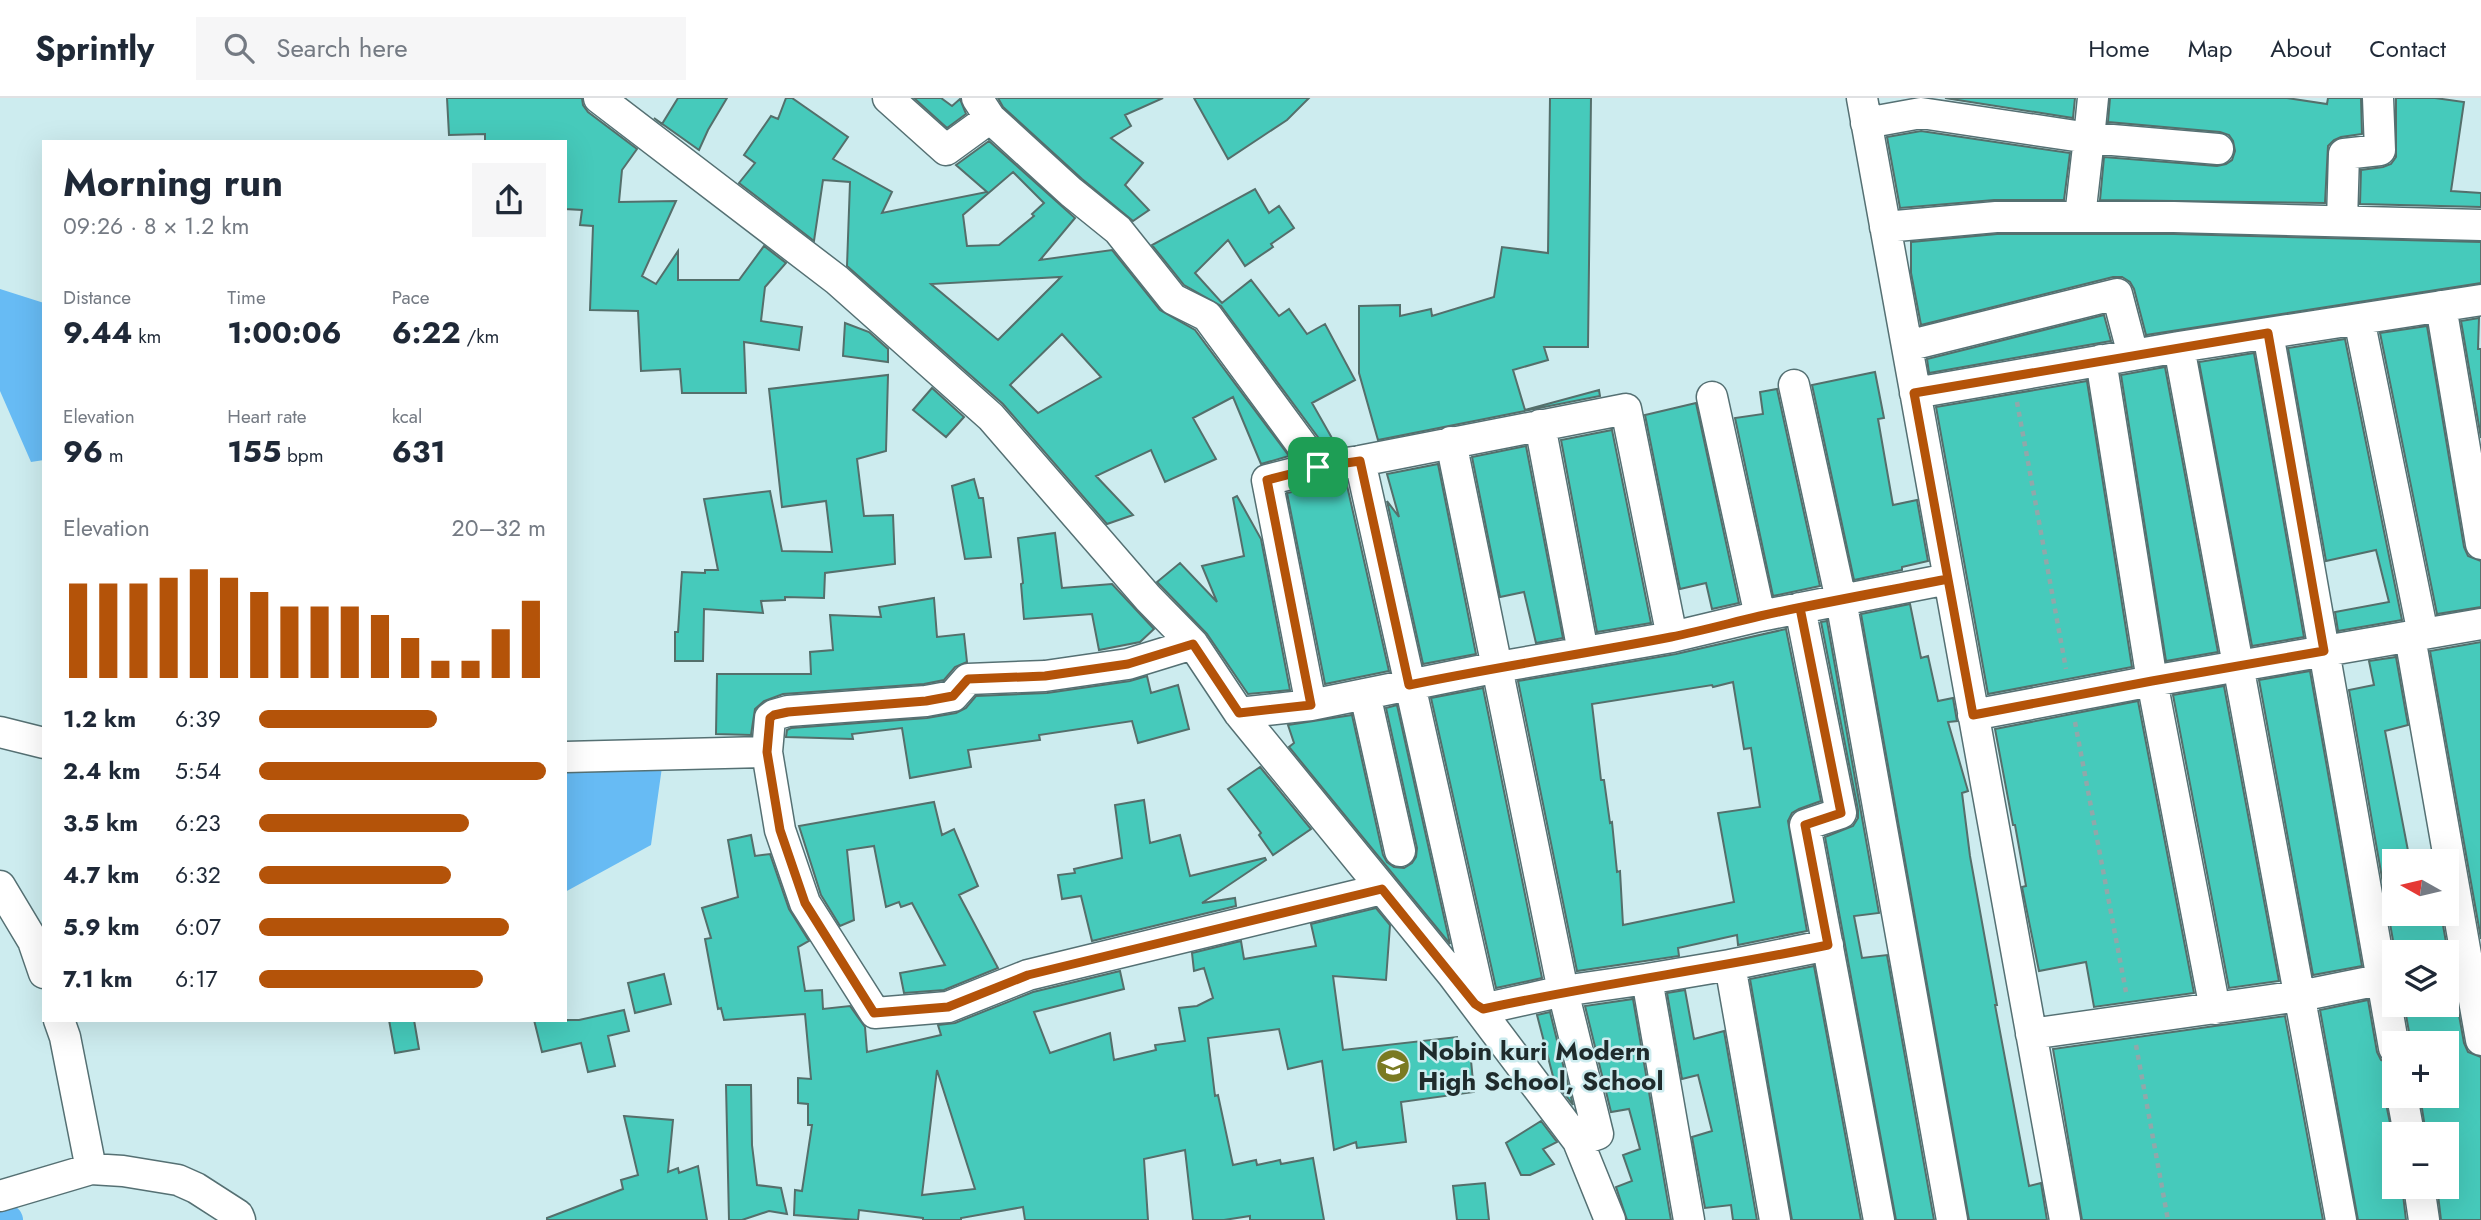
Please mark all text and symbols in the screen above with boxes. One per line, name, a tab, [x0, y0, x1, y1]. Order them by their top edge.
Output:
search box	[196, 17, 686, 80]
text: Sprintly	[35, 25, 154, 72]
icon: search	[220, 29, 258, 67]
text: Search here	[276, 29, 408, 67]
text: Home	[2088, 31, 2150, 66]
text: Map	[2188, 31, 2232, 66]
text: About	[2270, 31, 2331, 66]
text: Contact	[2369, 31, 2446, 66]
text: Morning run	[63, 155, 283, 210]
button: share	[472, 163, 546, 237]
text: 09:26 · 8 × 1.2 km	[63, 209, 249, 243]
text: Distance	[63, 284, 131, 311]
text: Time	[227, 284, 266, 311]
text: Pace	[392, 284, 430, 311]
text: 9.44	[63, 311, 133, 354]
text: 1:00:06	[227, 311, 342, 354]
text: 6:22	[392, 311, 461, 354]
text: km	[133, 323, 161, 350]
text: /km	[461, 323, 499, 350]
text: Elevation	[63, 403, 135, 430]
text: Heart rate	[227, 403, 307, 430]
text: kcal	[392, 403, 422, 430]
text: 96	[63, 430, 103, 473]
text: 155	[227, 430, 281, 473]
text: 631	[392, 430, 446, 473]
pin	[1288, 437, 1348, 497]
text: m	[103, 442, 124, 469]
text: bpm	[281, 442, 324, 469]
icon: arrive	[1299, 448, 1337, 486]
text: Elevation	[63, 511, 150, 545]
text: 20–32 m	[452, 511, 546, 545]
text: 1.2 km	[63, 702, 136, 736]
text: 6:39	[175, 702, 221, 736]
text: 2.4 km	[63, 754, 141, 788]
text: 5:54	[175, 754, 221, 788]
text: 3.5 km	[63, 806, 138, 840]
text: 6:23	[175, 806, 221, 840]
north arrow	[2382, 849, 2459, 926]
map controls	[2382, 849, 2459, 1199]
text: 4.7 km	[63, 858, 139, 892]
text: 6:32	[175, 858, 221, 892]
text: 5.9 km	[63, 910, 140, 944]
text: 6:07	[175, 910, 221, 944]
button: layers	[2382, 940, 2459, 1017]
text: 7.1 km	[63, 962, 133, 996]
text: 6:17	[175, 962, 218, 996]
button: +	[2382, 1031, 2459, 1108]
place label: Nobin kuri Modern High School, School	[1418, 1032, 1663, 1100]
school or university icon: Nobin kuri Modern High School, School	[1374, 1047, 1412, 1085]
button: −	[2382, 1122, 2459, 1199]

